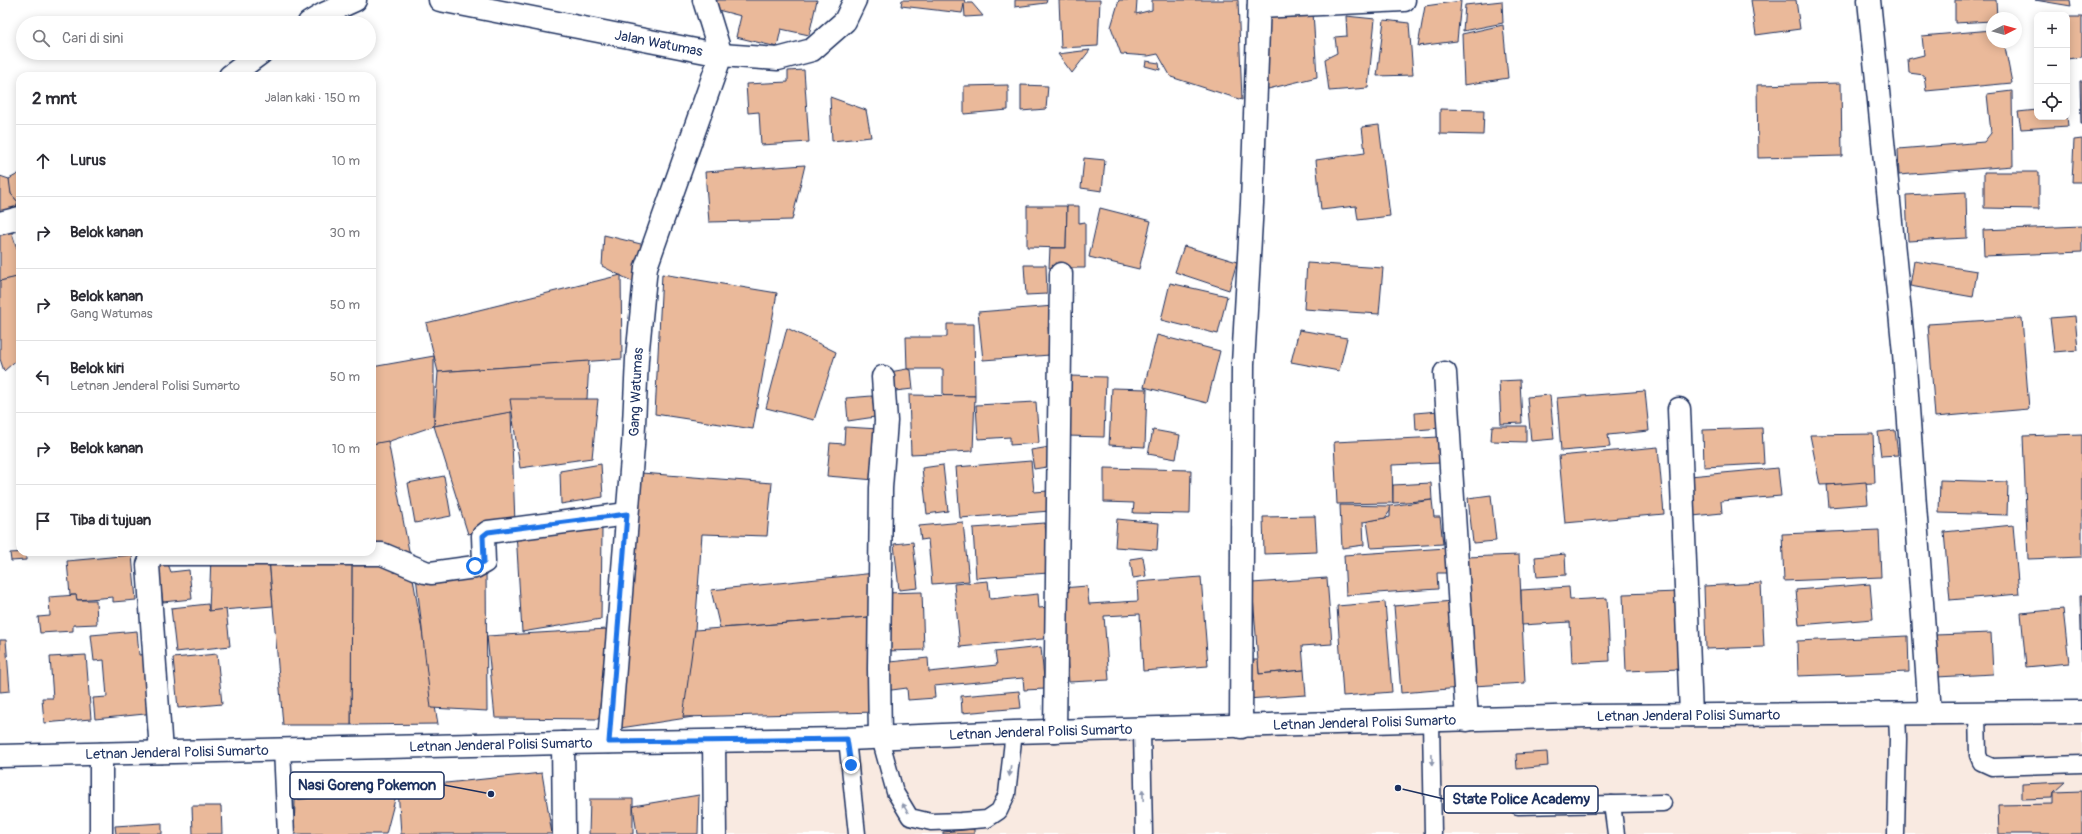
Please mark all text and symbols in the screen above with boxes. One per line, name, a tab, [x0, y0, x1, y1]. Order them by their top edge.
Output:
north arrow	[1986, 12, 2022, 48]
map controls	[2034, 12, 2070, 120]
button: +	[2034, 12, 2070, 48]
search box	[16, 16, 376, 60]
street label: Jalan Watumas	[613, 26, 705, 60]
icon: search	[30, 27, 52, 49]
text: Cari di sini	[62, 29, 123, 48]
button: −	[2034, 48, 2070, 84]
button: locate	[2034, 84, 2070, 120]
text: 2 mnt	[32, 88, 77, 109]
text: Jalan kaki · 150 m	[264, 90, 360, 106]
icon: ahead	[32, 150, 54, 172]
text: Lurus	[70, 151, 106, 170]
text: 10 m	[332, 153, 360, 169]
icon: right	[32, 222, 54, 244]
text: Belok kanan	[70, 223, 143, 242]
text: 30 m	[330, 225, 360, 241]
text: Belok kanan	[70, 287, 143, 306]
icon: right	[32, 294, 54, 316]
text: 50 m	[330, 297, 360, 313]
text: Gang Watumas	[70, 306, 153, 322]
street label: Gang Watumas	[625, 346, 647, 437]
text: Belok kiri	[70, 359, 124, 378]
icon: left	[32, 366, 54, 388]
text: 50 m	[330, 369, 360, 385]
text: Letnan Jenderal Polisi Sumarto	[70, 378, 240, 394]
icon: right	[32, 438, 54, 460]
text: Belok kanan	[70, 439, 143, 458]
text: 10 m	[332, 441, 360, 457]
icon: arrive	[32, 510, 54, 532]
text: Tiba di tujuan	[70, 511, 151, 530]
route start	[466, 557, 484, 575]
street label: Letnan Jenderal Polisi Sumarto	[1597, 706, 1781, 724]
street label: Letnan Jenderal Polisi Sumarto	[1273, 711, 1457, 733]
street label: Letnan Jenderal Polisi Sumarto	[949, 720, 1133, 743]
street label: Letnan Jenderal Polisi Sumarto	[409, 734, 593, 755]
street label: Letnan Jenderal Polisi Sumarto	[85, 741, 269, 763]
one-way arrow	[1429, 754, 1435, 767]
route end	[842, 756, 860, 774]
one-way arrow	[1007, 765, 1013, 777]
callout: Nasi Goreng Pokemon	[290, 772, 444, 799]
text: Nasi Goreng Pokemon	[298, 776, 437, 795]
callout: State Police Academy	[1444, 786, 1598, 813]
one-way arrow	[1140, 788, 1146, 801]
text: State Police Academy	[1452, 790, 1590, 809]
one-way arrow	[901, 803, 909, 813]

